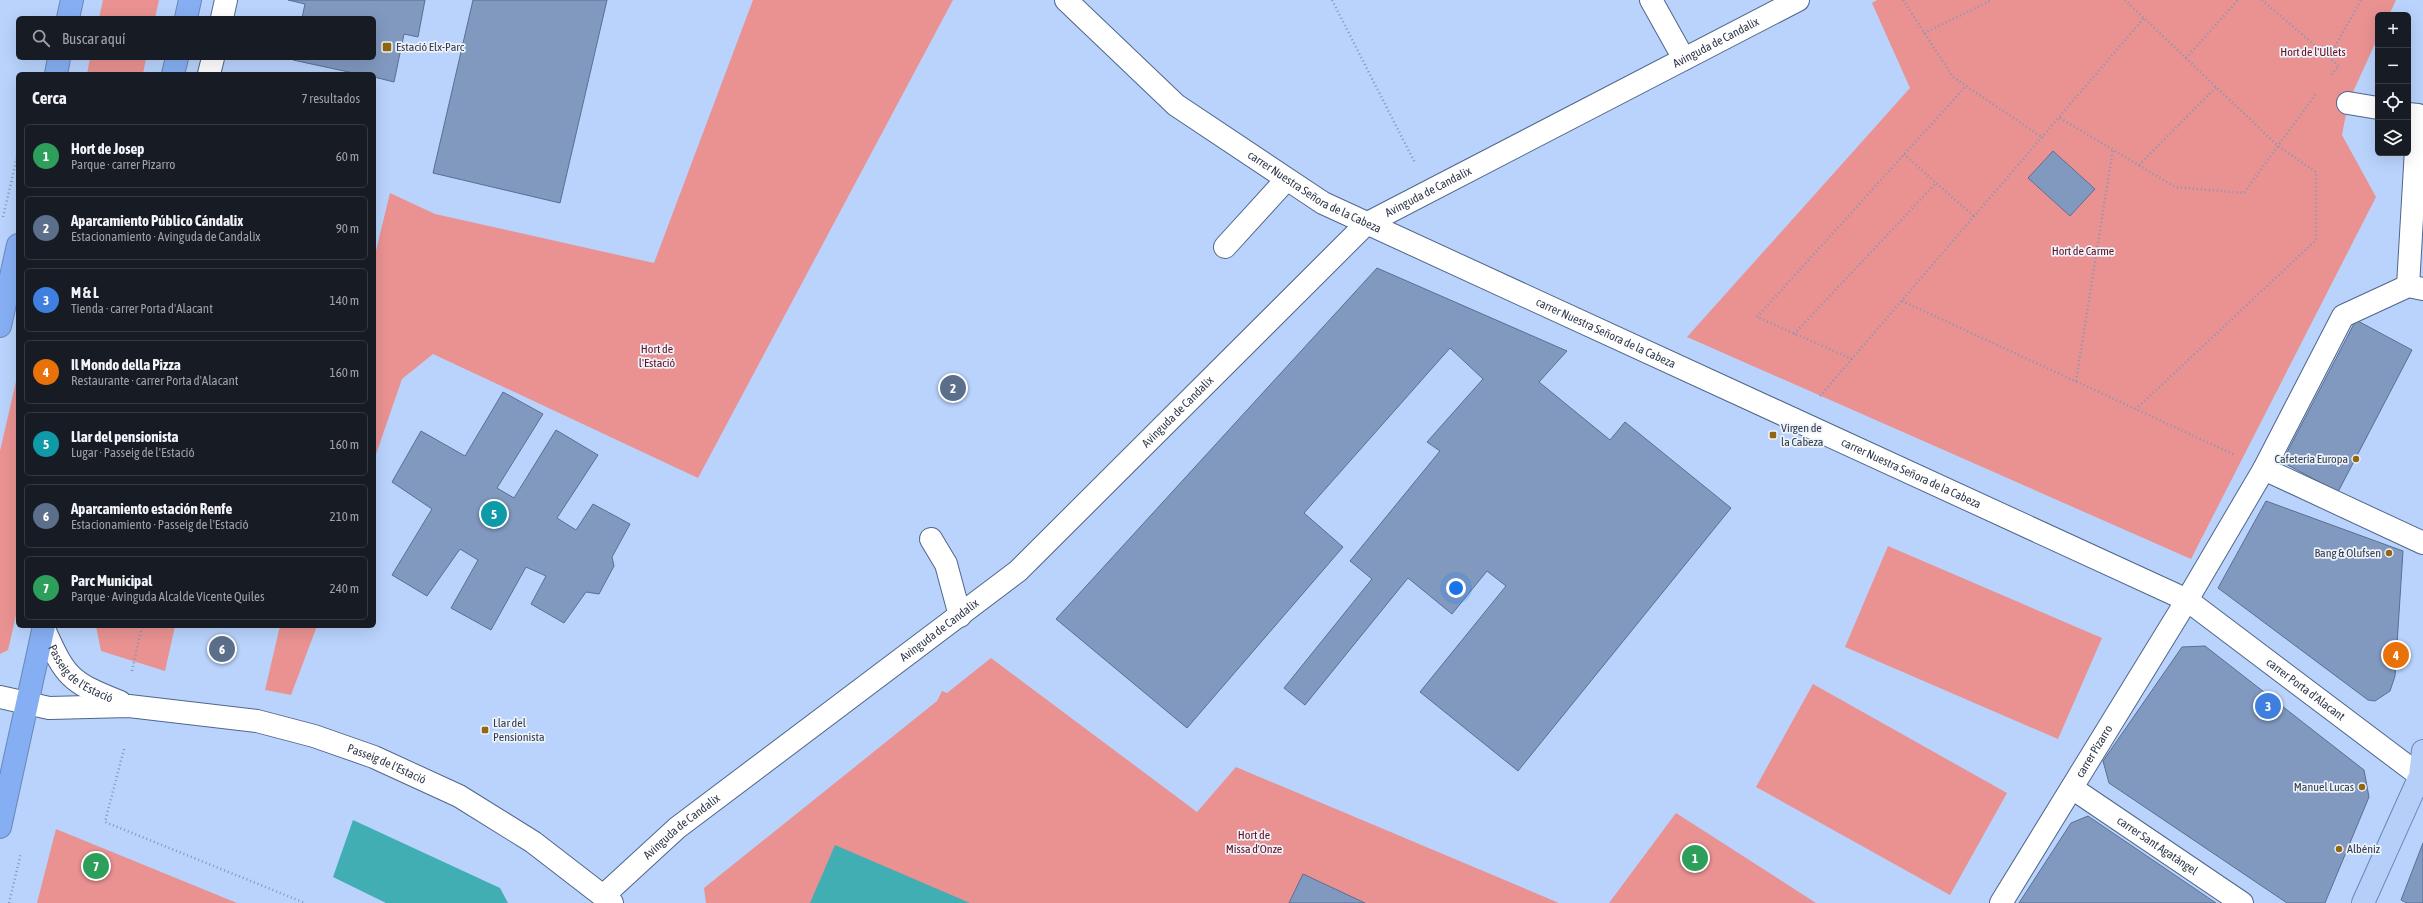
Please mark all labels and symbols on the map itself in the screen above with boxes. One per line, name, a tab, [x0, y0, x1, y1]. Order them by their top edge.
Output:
street label: Avinguda de Candalix	[1670, 14, 1761, 71]
place label: Estació Elx-Parc	[396, 40, 465, 54]
marker: Estació Elx-Parc	[381, 41, 393, 53]
park label: Hort de l'Ullets	[2280, 45, 2346, 59]
street label: carrer Nuestra Señora de la Cabeza	[1245, 148, 1384, 236]
street label: Avinguda de Candalix	[1383, 164, 1474, 220]
park label: Hort de Carme	[2052, 244, 2114, 258]
street label: carrer Nuestra Señora de la Cabeza	[1534, 295, 1678, 371]
park label: Hort de l'Estació	[639, 342, 676, 370]
pin: 2	[940, 373, 966, 403]
street label: Avinguda de Candalix	[1139, 373, 1216, 450]
place label: Virgen de la Cabeza	[1781, 421, 1823, 449]
marker: Virgen de la Cabeza	[1768, 430, 1778, 440]
street label: carrer Nuestra Señora de la Cabeza	[1839, 435, 1983, 511]
place label: Cafetería Europa	[2275, 452, 2348, 466]
marker: Cafetería Europa	[2351, 454, 2361, 464]
pin: 5	[481, 499, 507, 529]
place label: Bang & Olufsen	[2314, 546, 2381, 560]
marker: Bang & Olufsen	[2384, 548, 2394, 558]
your location	[1446, 578, 1466, 598]
street label: Avinguda de Candalix	[897, 596, 982, 664]
pin: 6	[209, 634, 235, 664]
pin: 4	[2383, 640, 2409, 670]
street label: Passeig de l'Estació	[45, 642, 115, 706]
street label: carrer Porta d'Alacant	[2263, 655, 2348, 724]
pin: 3	[2255, 691, 2281, 721]
place label: Llar del Pensionista	[493, 716, 545, 744]
street label: carrer Pizarro	[2073, 722, 2116, 780]
marker: Llar del Pensionista	[480, 725, 490, 735]
street label: Passeig de l'Estació	[346, 741, 429, 787]
place label: Manuel Lucas	[2294, 780, 2354, 794]
marker: Manuel Lucas	[2357, 782, 2367, 792]
street label: Avinguda de Candalix	[641, 791, 723, 862]
street label: carrer Sant Agatàngel	[2114, 814, 2201, 878]
park label: Hort de Missa d'Onze	[1226, 828, 1282, 856]
place label: Albéniz	[2347, 842, 2381, 856]
pin: 1	[1682, 843, 1708, 873]
marker: Albéniz	[2334, 844, 2344, 854]
pin: 7	[83, 851, 109, 881]

